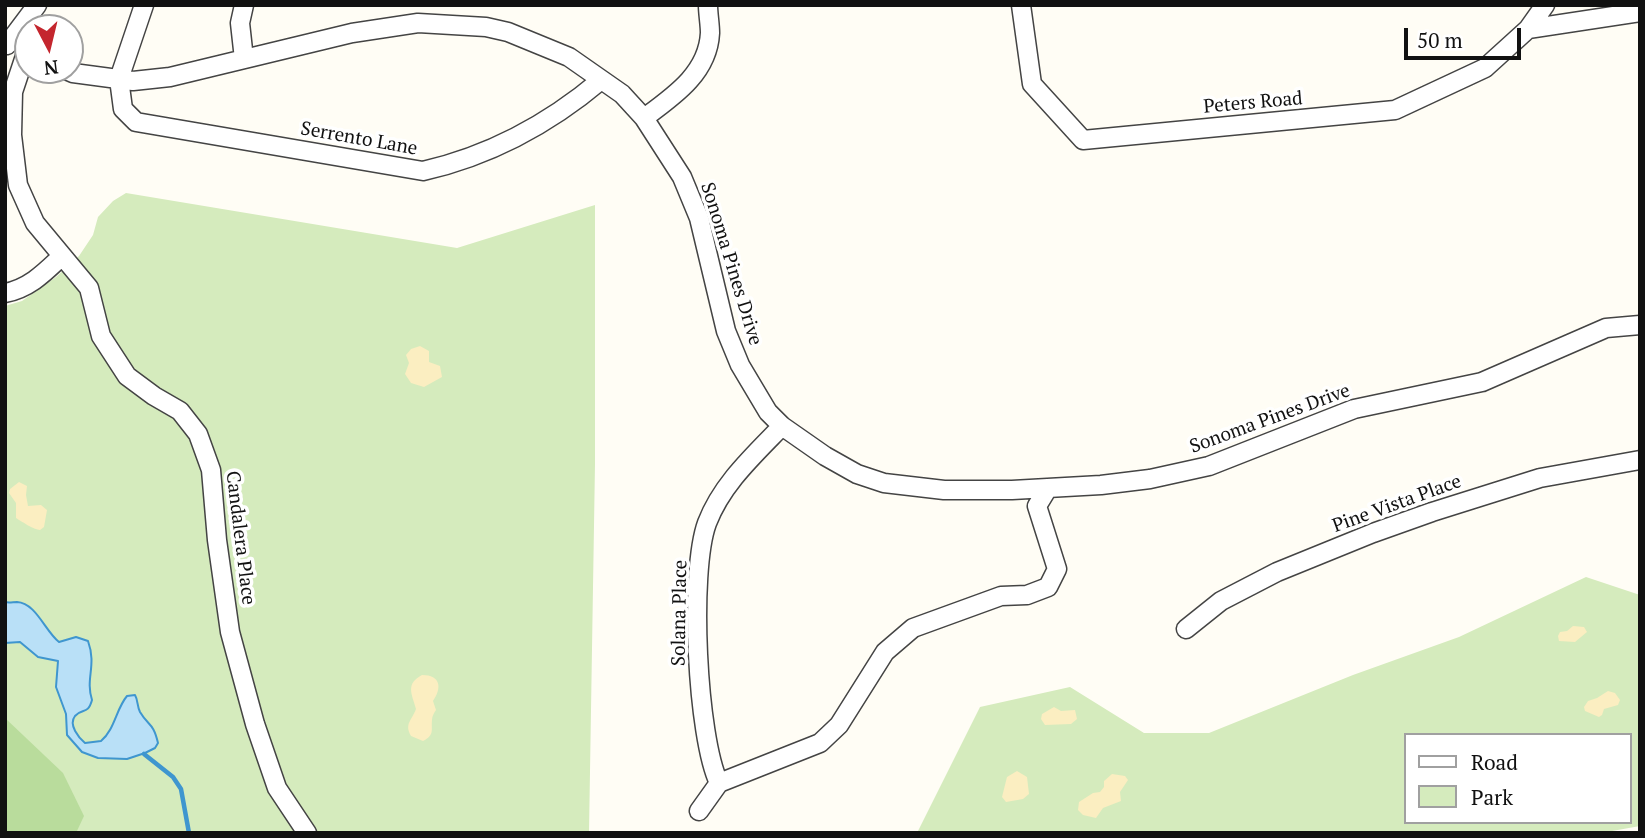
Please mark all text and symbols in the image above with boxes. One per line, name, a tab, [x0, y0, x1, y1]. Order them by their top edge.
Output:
north arrow	[14, 14, 84, 84]
scale bar	[1407, 14, 1524, 58]
text: 50 m	[1417, 26, 1463, 54]
text: N	[43, 55, 60, 82]
street label: Peters Road	[1202, 87, 1304, 119]
street label: Serrento Lane	[299, 118, 419, 160]
street label: Sonoma Pines Drive	[695, 180, 767, 348]
street label: Sonoma Pines Drive	[1187, 379, 1353, 459]
street label: Candalera Place	[220, 470, 260, 606]
street label: Pine Vista Place	[1329, 470, 1465, 538]
street label: Solana Place	[668, 560, 692, 666]
legend	[1404, 733, 1631, 824]
text: Road	[1471, 748, 1518, 776]
text: Park	[1471, 783, 1513, 811]

